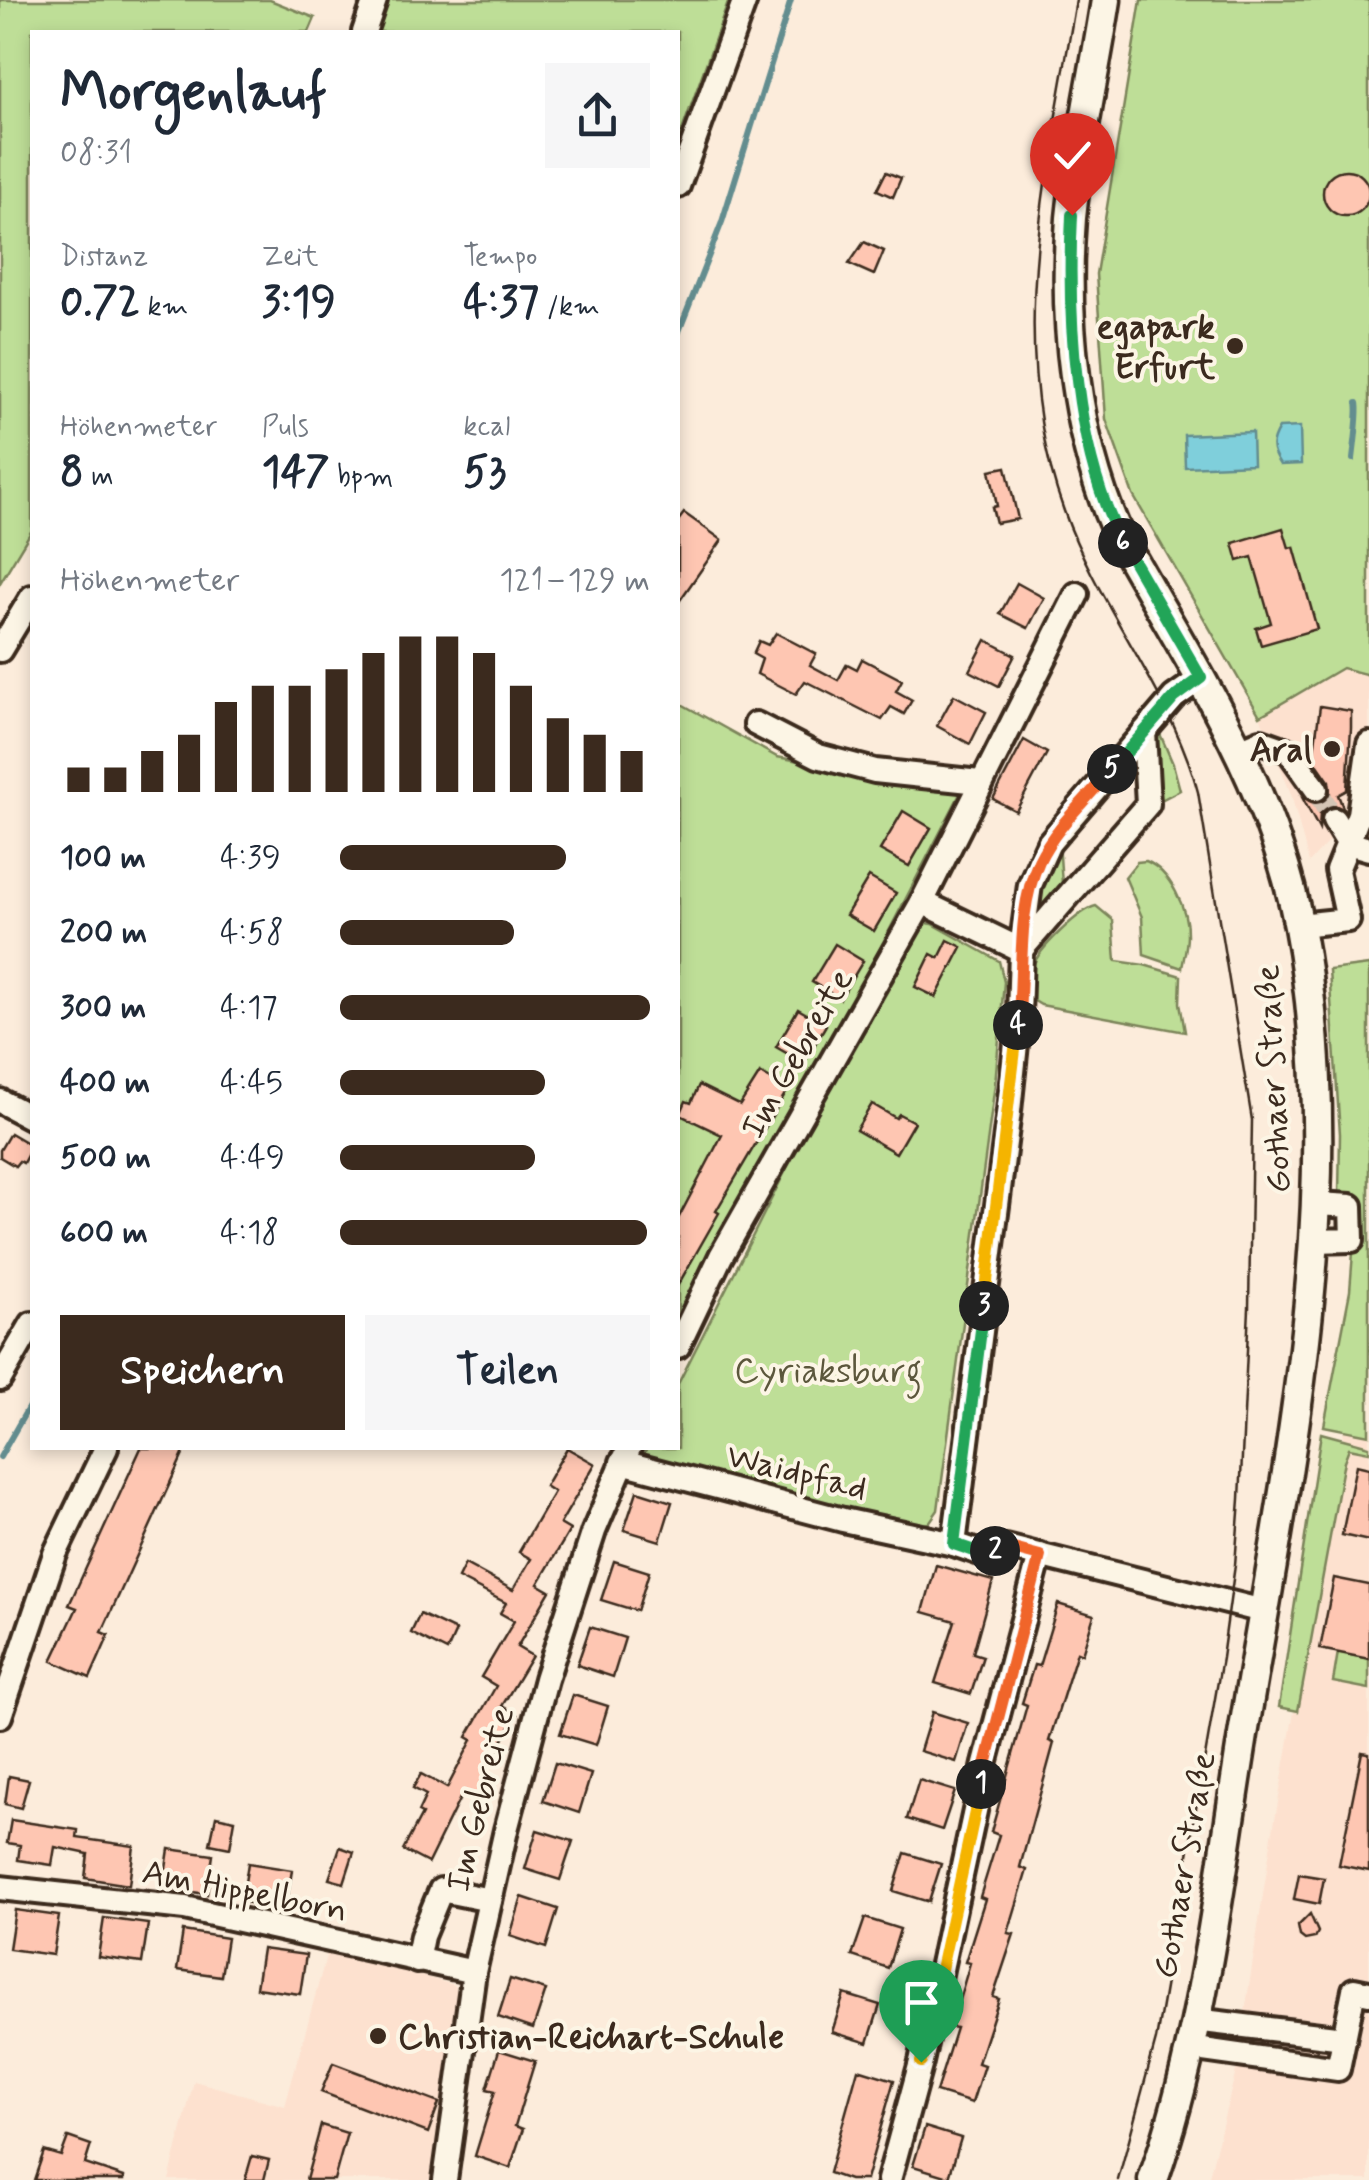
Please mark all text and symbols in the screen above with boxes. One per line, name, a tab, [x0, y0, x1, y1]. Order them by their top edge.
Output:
text: Morgenlauf	[60, 58, 327, 130]
button: share	[545, 63, 650, 168]
pin	[1030, 113, 1115, 216]
icon: check	[1045, 128, 1100, 183]
text: 08:31	[60, 132, 132, 174]
text: Distanz	[60, 239, 148, 276]
text: Zeit	[262, 239, 319, 276]
text: Tempo	[463, 239, 537, 276]
text: 0.72	[60, 276, 140, 331]
text: 3:19	[262, 276, 336, 331]
text: 4:37	[463, 276, 539, 331]
text: km	[140, 289, 188, 326]
text: /km	[539, 289, 600, 326]
place label: egapark Erfurt	[1097, 305, 1215, 391]
marker: egapark Erfurt	[1224, 335, 1246, 357]
text: Höhenmeter	[60, 409, 217, 446]
text: Puls	[262, 409, 309, 446]
text: kcal	[463, 409, 510, 446]
text: 8	[60, 446, 84, 501]
text: 147	[262, 446, 329, 501]
text: 53	[463, 446, 506, 501]
text: m	[84, 459, 114, 496]
text: bpm	[329, 459, 393, 496]
pin: 6	[1098, 518, 1148, 568]
text: 6	[1116, 524, 1130, 561]
text: Höhenmeter	[60, 560, 239, 602]
text: 121–129 m	[500, 560, 650, 602]
place label: Aral	[1250, 728, 1312, 774]
marker: Aral	[1321, 738, 1343, 760]
pin: 5	[1087, 744, 1137, 794]
text: 5	[1104, 750, 1120, 787]
text: 100 m	[60, 837, 146, 879]
text: 4:39	[220, 837, 281, 879]
text: 200 m	[60, 912, 147, 954]
text: 4:58	[220, 912, 284, 954]
street label: Im Gebreite	[731, 961, 865, 1147]
street label: Gothaer Straße	[1245, 963, 1303, 1194]
text: 300 m	[60, 987, 146, 1029]
text: 4:17	[220, 987, 278, 1029]
pin: 4	[993, 1000, 1043, 1050]
text: 4	[1010, 1006, 1026, 1043]
text: 400 m	[60, 1062, 150, 1104]
text: 4:45	[220, 1062, 283, 1104]
text: 500 m	[60, 1137, 151, 1179]
text: 4:49	[220, 1137, 285, 1179]
text: 600 m	[60, 1212, 148, 1254]
text: 4:18	[220, 1212, 279, 1254]
pin: 3	[959, 1281, 1009, 1331]
text: 3	[978, 1287, 990, 1324]
button: Speichern	[60, 1315, 345, 1430]
button: Teilen	[365, 1315, 650, 1430]
park label: Cyriaksburg	[734, 1349, 922, 1399]
street label: Waidpfad	[722, 1433, 871, 1513]
pin: 2	[970, 1526, 1020, 1576]
text: 2	[988, 1532, 1002, 1569]
street label: Im Gebreite	[436, 1702, 526, 1897]
street label: Gothaer Straße	[1142, 1749, 1228, 1982]
pin: 1	[956, 1759, 1006, 1809]
text: 1	[975, 1765, 987, 1802]
street label: Am Hippelborn	[138, 1850, 351, 1934]
pin	[879, 1960, 964, 2063]
icon: arrive	[894, 1975, 949, 2030]
place label: Christian-Reichart-Schule	[398, 2015, 784, 2061]
marker: Christian-Reichart-Schule	[367, 2025, 389, 2047]

